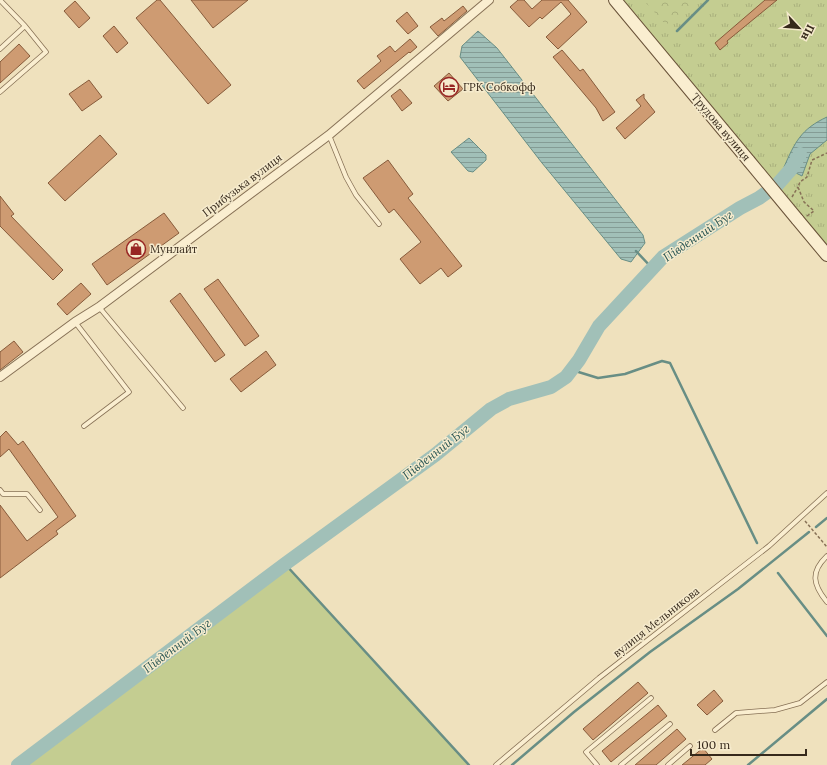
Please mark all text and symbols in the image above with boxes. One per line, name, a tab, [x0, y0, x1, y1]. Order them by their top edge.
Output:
north arrow	[779, 8, 819, 48]
text: Пн	[798, 22, 818, 43]
hotel icon: ГРК Собкофф	[438, 76, 460, 98]
place label: ГРК Собкофф	[463, 80, 536, 94]
street label: Трудова вулиця	[689, 90, 753, 164]
street label: Прибузька вулиця	[199, 150, 285, 220]
water label: Південний Буг	[660, 207, 735, 264]
shop icon: Мунлайт	[125, 238, 147, 260]
place label: Мунлайт	[150, 242, 198, 256]
water label: Південний Буг	[399, 421, 472, 482]
street label: вулиця Мельникова	[610, 584, 702, 660]
water label: Південний Буг	[140, 615, 213, 676]
scale bar	[691, 731, 806, 757]
text: 100 m	[697, 737, 730, 752]

